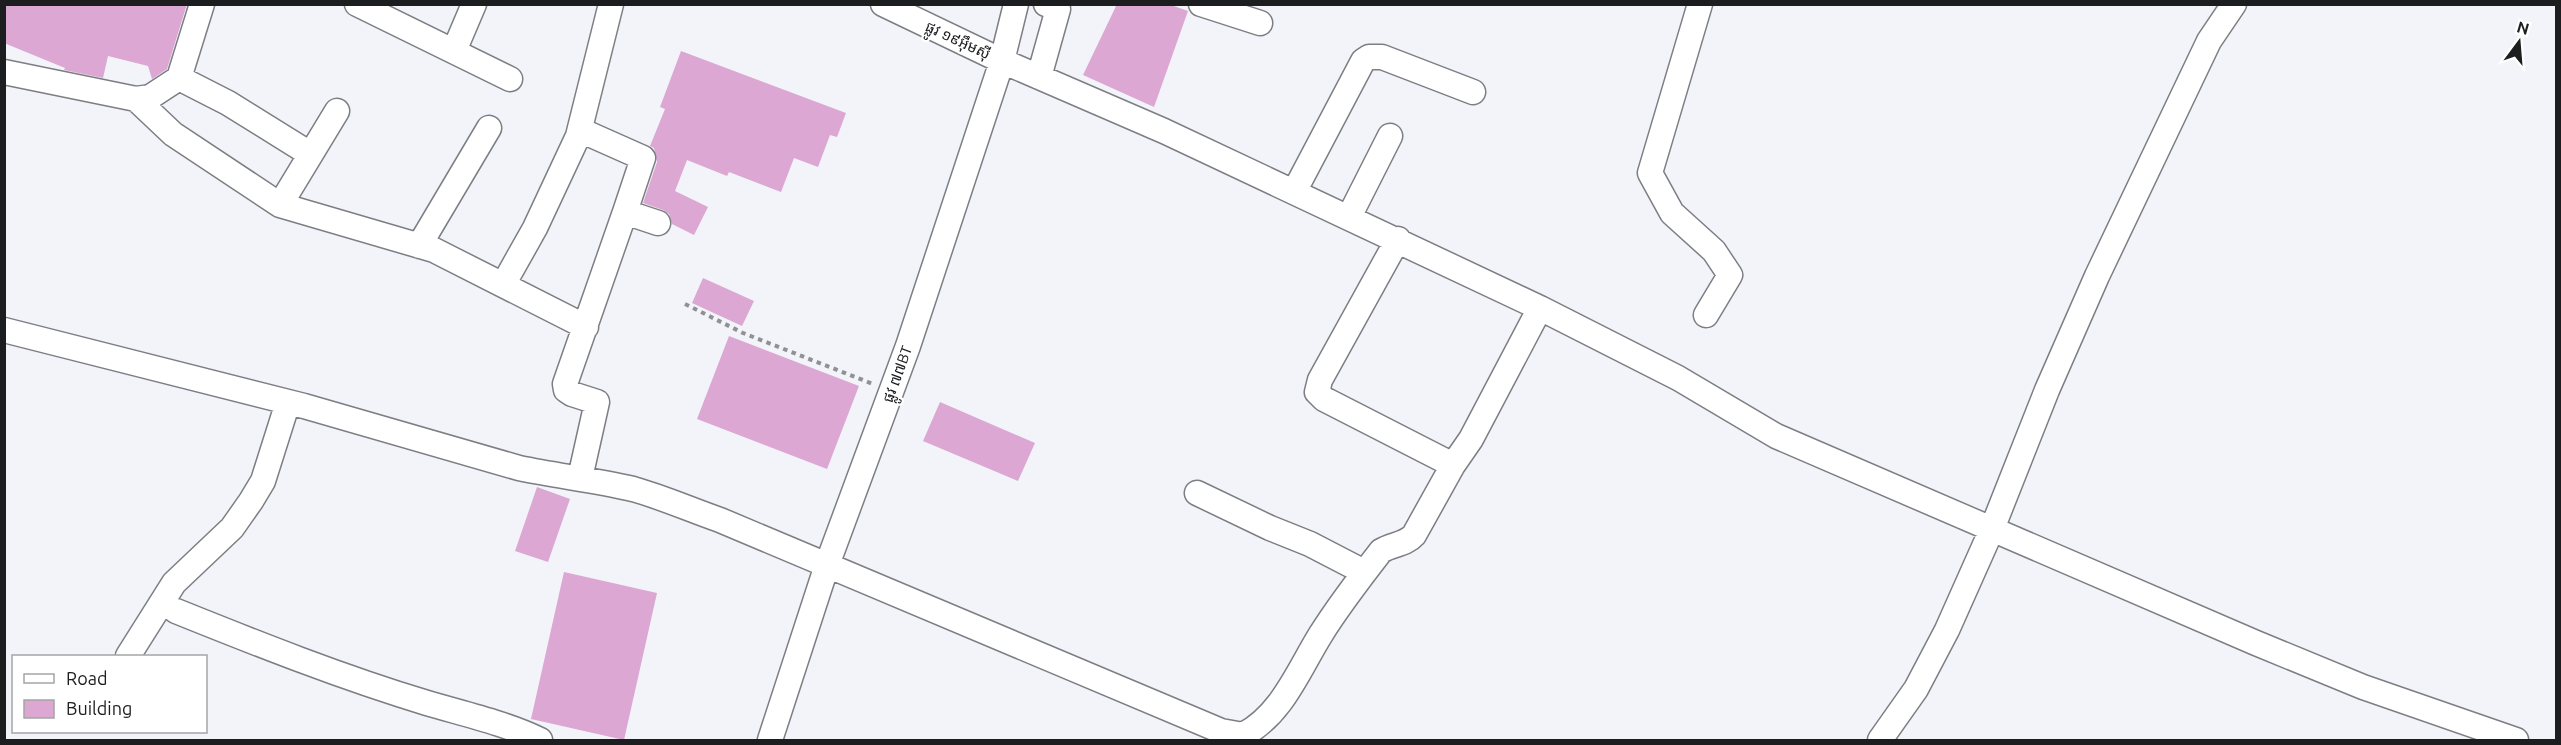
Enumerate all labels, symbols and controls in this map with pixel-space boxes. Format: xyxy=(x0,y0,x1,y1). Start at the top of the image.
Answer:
north arrow xyxy=(2489,12,2549,72)
text: N xyxy=(2515,17,2531,38)
street label: ផ្លូវ ១៩អ៊ឹមស៊ី xyxy=(920,18,993,67)
street label: ផ្លូវ ៧៧BT xyxy=(879,343,920,407)
legend xyxy=(12,655,207,733)
text: Road xyxy=(66,668,108,688)
text: Building xyxy=(66,698,132,718)

